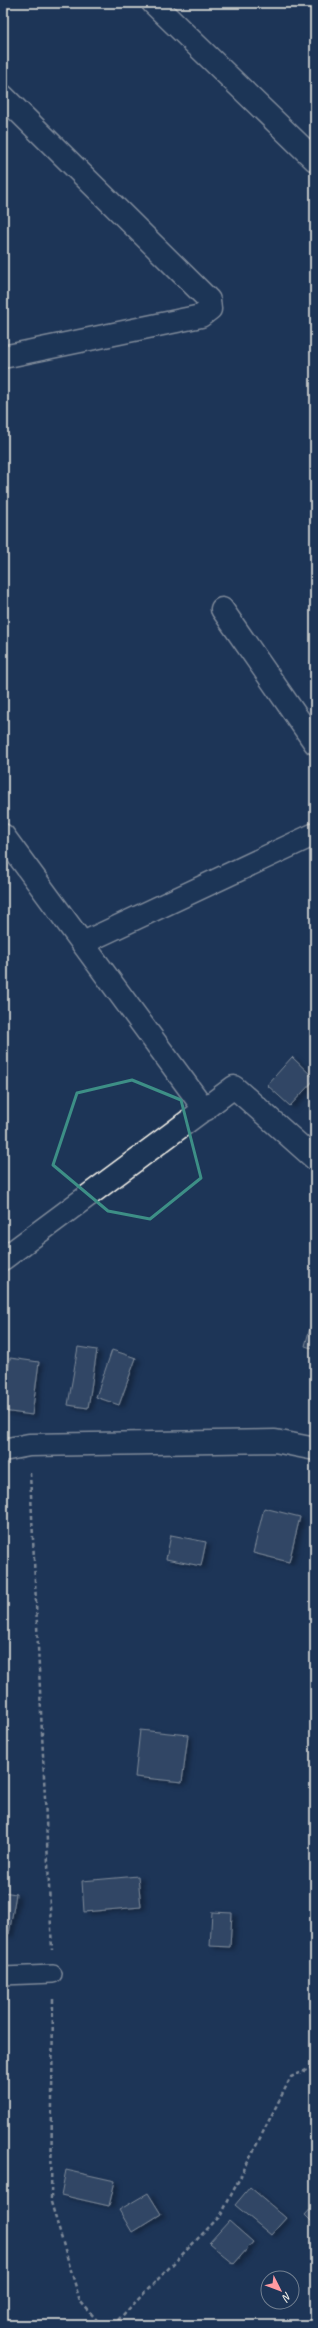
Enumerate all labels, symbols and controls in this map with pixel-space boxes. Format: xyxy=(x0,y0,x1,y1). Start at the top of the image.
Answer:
north arrow xyxy=(260,2270,300,2310)
text: N xyxy=(278,2289,295,2306)

